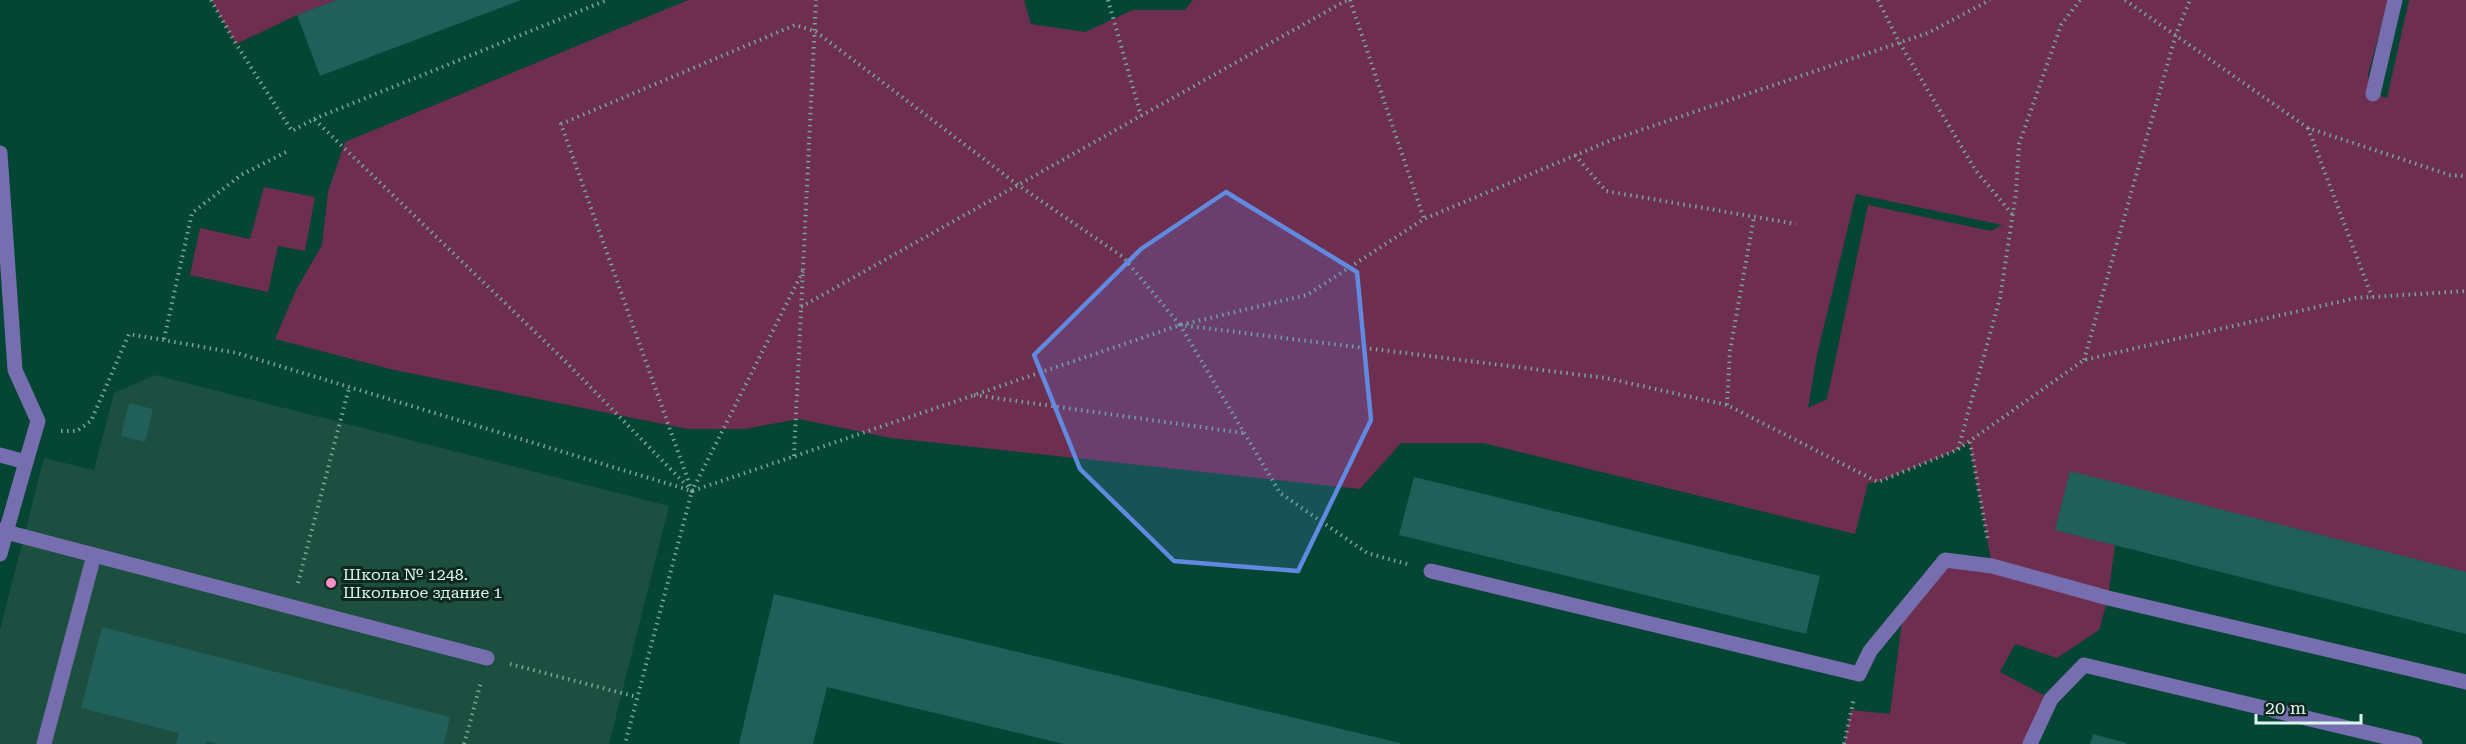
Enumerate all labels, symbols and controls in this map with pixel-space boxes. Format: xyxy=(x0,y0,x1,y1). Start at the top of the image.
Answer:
place label: Школа № 1248. Школьное здание 1 xyxy=(343,565,502,602)
marker: Школа № 1248. Школьное здание 1 xyxy=(324,576,338,590)
scale bar xyxy=(2256,687,2361,725)
text: 20 m xyxy=(2265,697,2306,718)

